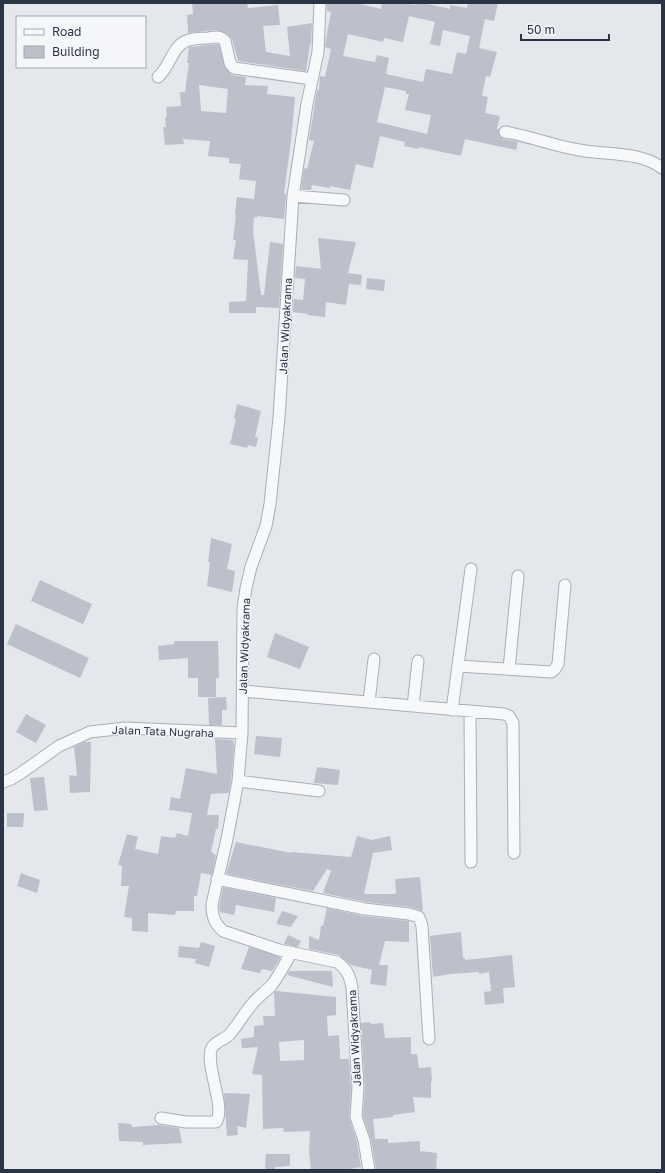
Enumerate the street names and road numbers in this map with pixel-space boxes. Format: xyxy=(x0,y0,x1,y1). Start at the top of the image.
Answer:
street label: Jalan Widyakrama xyxy=(276,277,294,375)
street label: Jalan Widyakrama xyxy=(236,598,252,694)
street label: Jalan Tata Nugraha xyxy=(112,723,214,739)
street label: Jalan Widyakrama xyxy=(345,989,363,1087)

